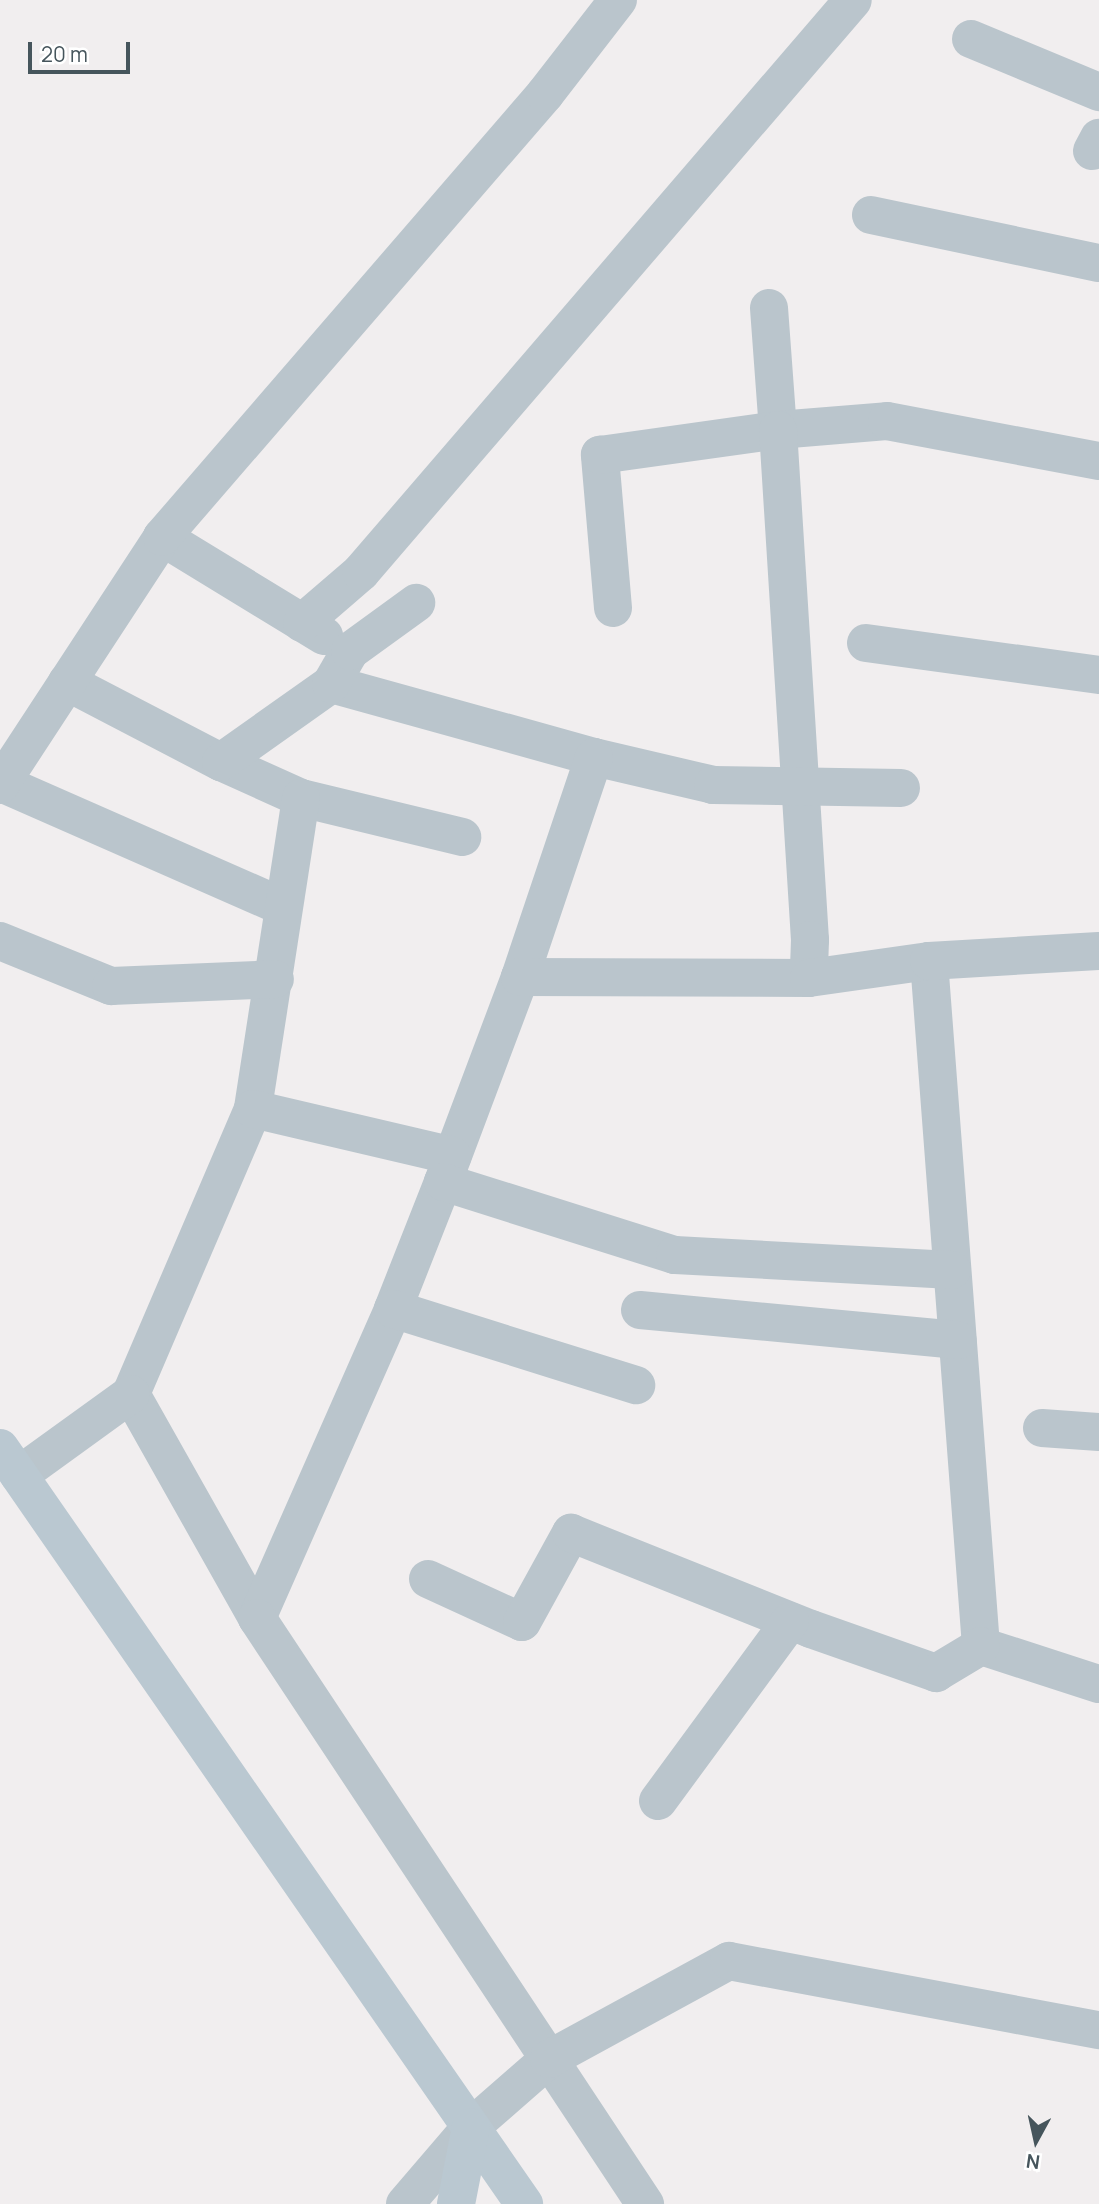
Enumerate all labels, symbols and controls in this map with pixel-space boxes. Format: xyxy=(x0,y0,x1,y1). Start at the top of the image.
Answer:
scale bar xyxy=(32,28,133,72)
text: 20 m xyxy=(41,40,88,68)
north arrow xyxy=(1001,2106,1071,2176)
text: N xyxy=(1025,2148,1042,2176)

